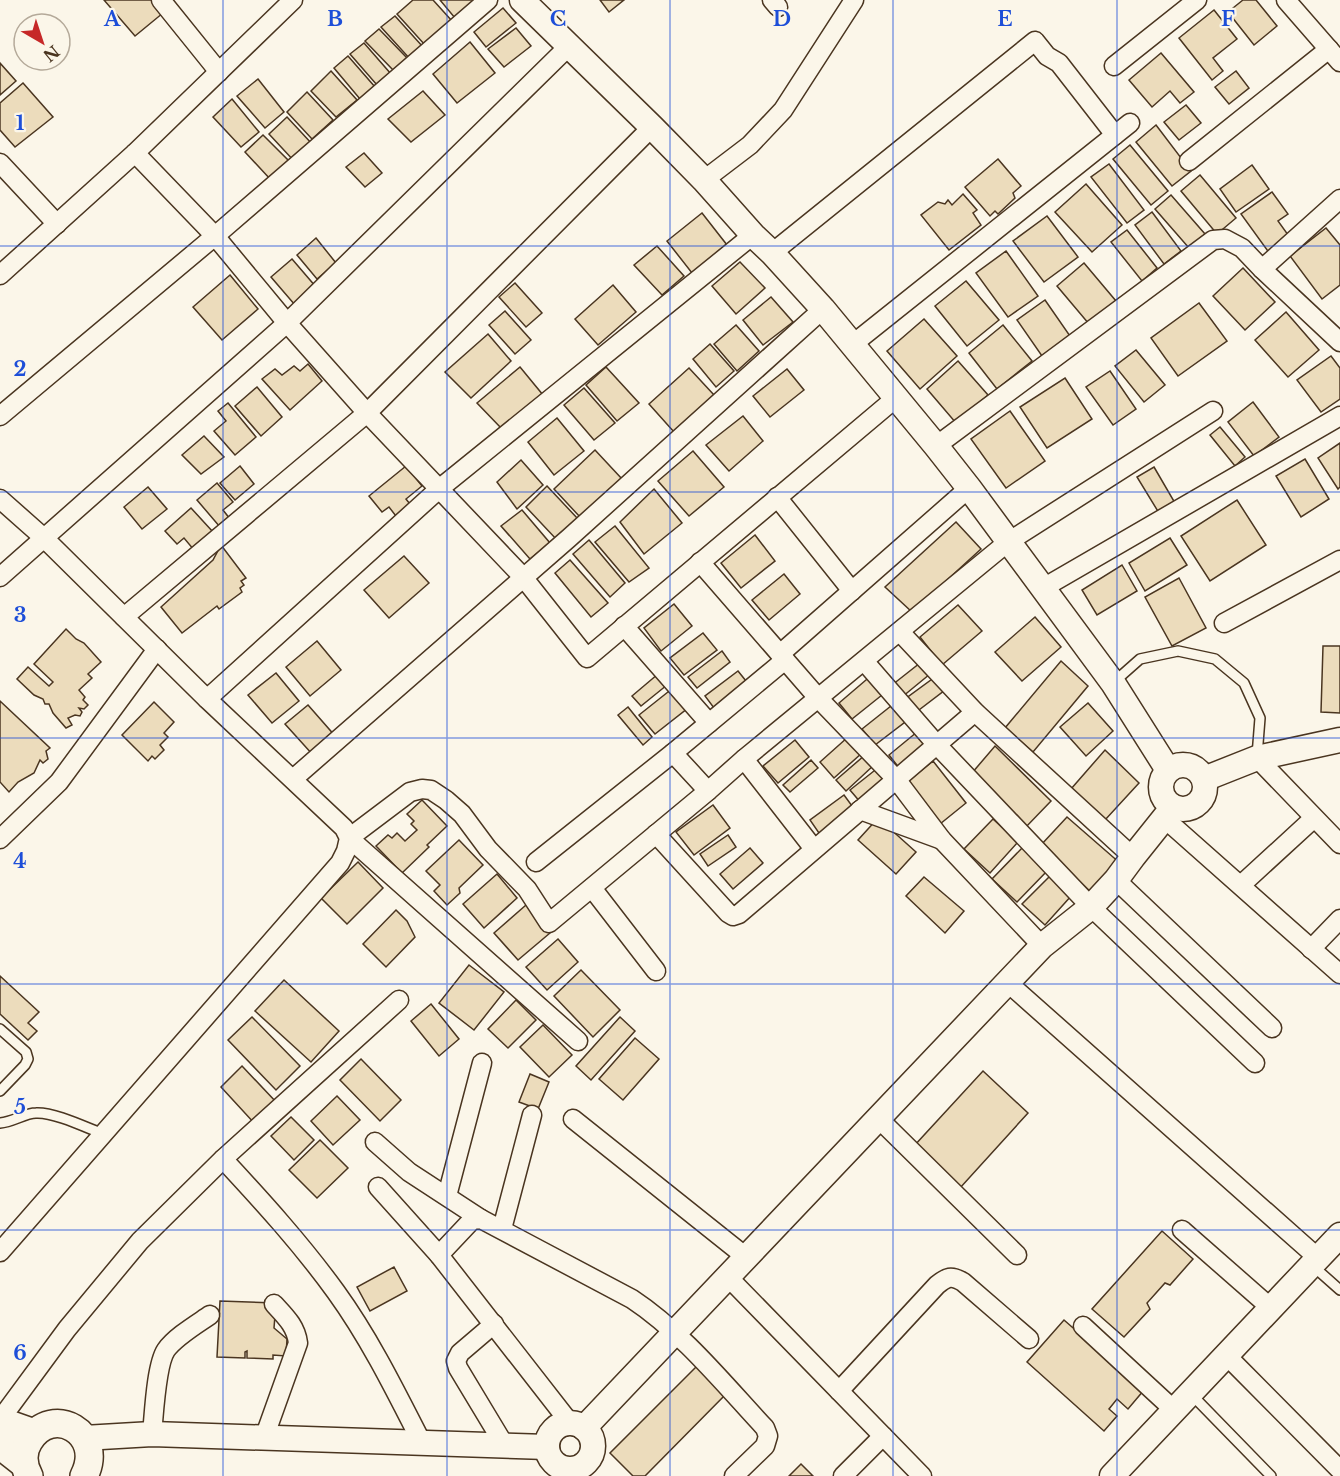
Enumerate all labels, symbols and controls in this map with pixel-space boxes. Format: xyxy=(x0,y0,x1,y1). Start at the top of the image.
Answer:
text: A xyxy=(103,7,121,31)
text: B xyxy=(327,7,343,31)
text: C xyxy=(550,7,566,31)
text: D xyxy=(773,7,791,31)
text: E xyxy=(997,7,1013,31)
text: F xyxy=(1221,7,1235,31)
north arrow xyxy=(12,12,72,72)
text: N xyxy=(39,41,64,66)
text: 1 xyxy=(16,111,25,135)
text: 2 xyxy=(13,357,27,381)
text: 3 xyxy=(14,603,26,627)
text: 4 xyxy=(13,849,27,873)
text: 5 xyxy=(14,1095,26,1119)
text: 6 xyxy=(13,1341,27,1365)

